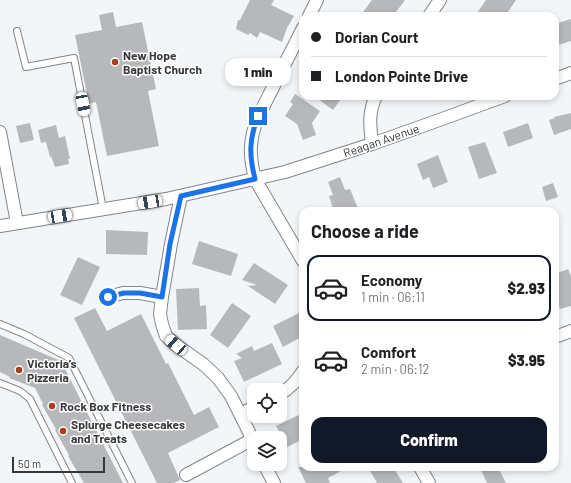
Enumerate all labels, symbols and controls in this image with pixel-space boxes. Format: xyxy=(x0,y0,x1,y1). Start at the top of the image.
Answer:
text: Dorian Court xyxy=(335,28,419,46)
place label: New Hope Baptist Church xyxy=(123,48,202,76)
marker: New Hope Baptist Church xyxy=(110,57,120,67)
callout: 1 min xyxy=(225,58,291,86)
text: 1 min xyxy=(244,64,272,80)
text: London Pointe Drive xyxy=(335,67,468,85)
car xyxy=(75,91,91,117)
route end xyxy=(249,107,267,125)
street label: Reagan Avenue xyxy=(341,120,421,160)
car xyxy=(137,194,163,210)
car xyxy=(47,208,73,224)
text: Choose a ride xyxy=(311,220,419,242)
icon: car xyxy=(313,270,349,306)
text: Economy xyxy=(361,271,422,289)
text: $2.93 xyxy=(508,279,545,297)
route start xyxy=(99,288,117,306)
text: 1 min · 06:11 xyxy=(361,289,425,305)
car xyxy=(163,333,189,357)
icon: car xyxy=(313,342,349,378)
text: Comfort xyxy=(361,343,416,361)
text: $3.95 xyxy=(508,351,545,369)
place label: Victoria’s Pizzeria xyxy=(27,356,76,384)
text: 2 min · 06:12 xyxy=(361,361,430,377)
marker: Victoria’s Pizzeria xyxy=(14,365,24,375)
map controls xyxy=(247,383,287,471)
button: locate xyxy=(247,383,287,423)
place label: Rock Box Fitness xyxy=(60,399,151,413)
marker: Rock Box Fitness xyxy=(47,401,57,411)
place label: Splurge Cheesecakes and Treats xyxy=(71,417,185,445)
button: Confirm xyxy=(311,417,547,463)
marker: Splurge Cheesecakes and Treats xyxy=(58,426,68,436)
button: layers xyxy=(247,431,287,471)
scale bar xyxy=(12,455,105,474)
text: 50 m xyxy=(18,457,41,470)

